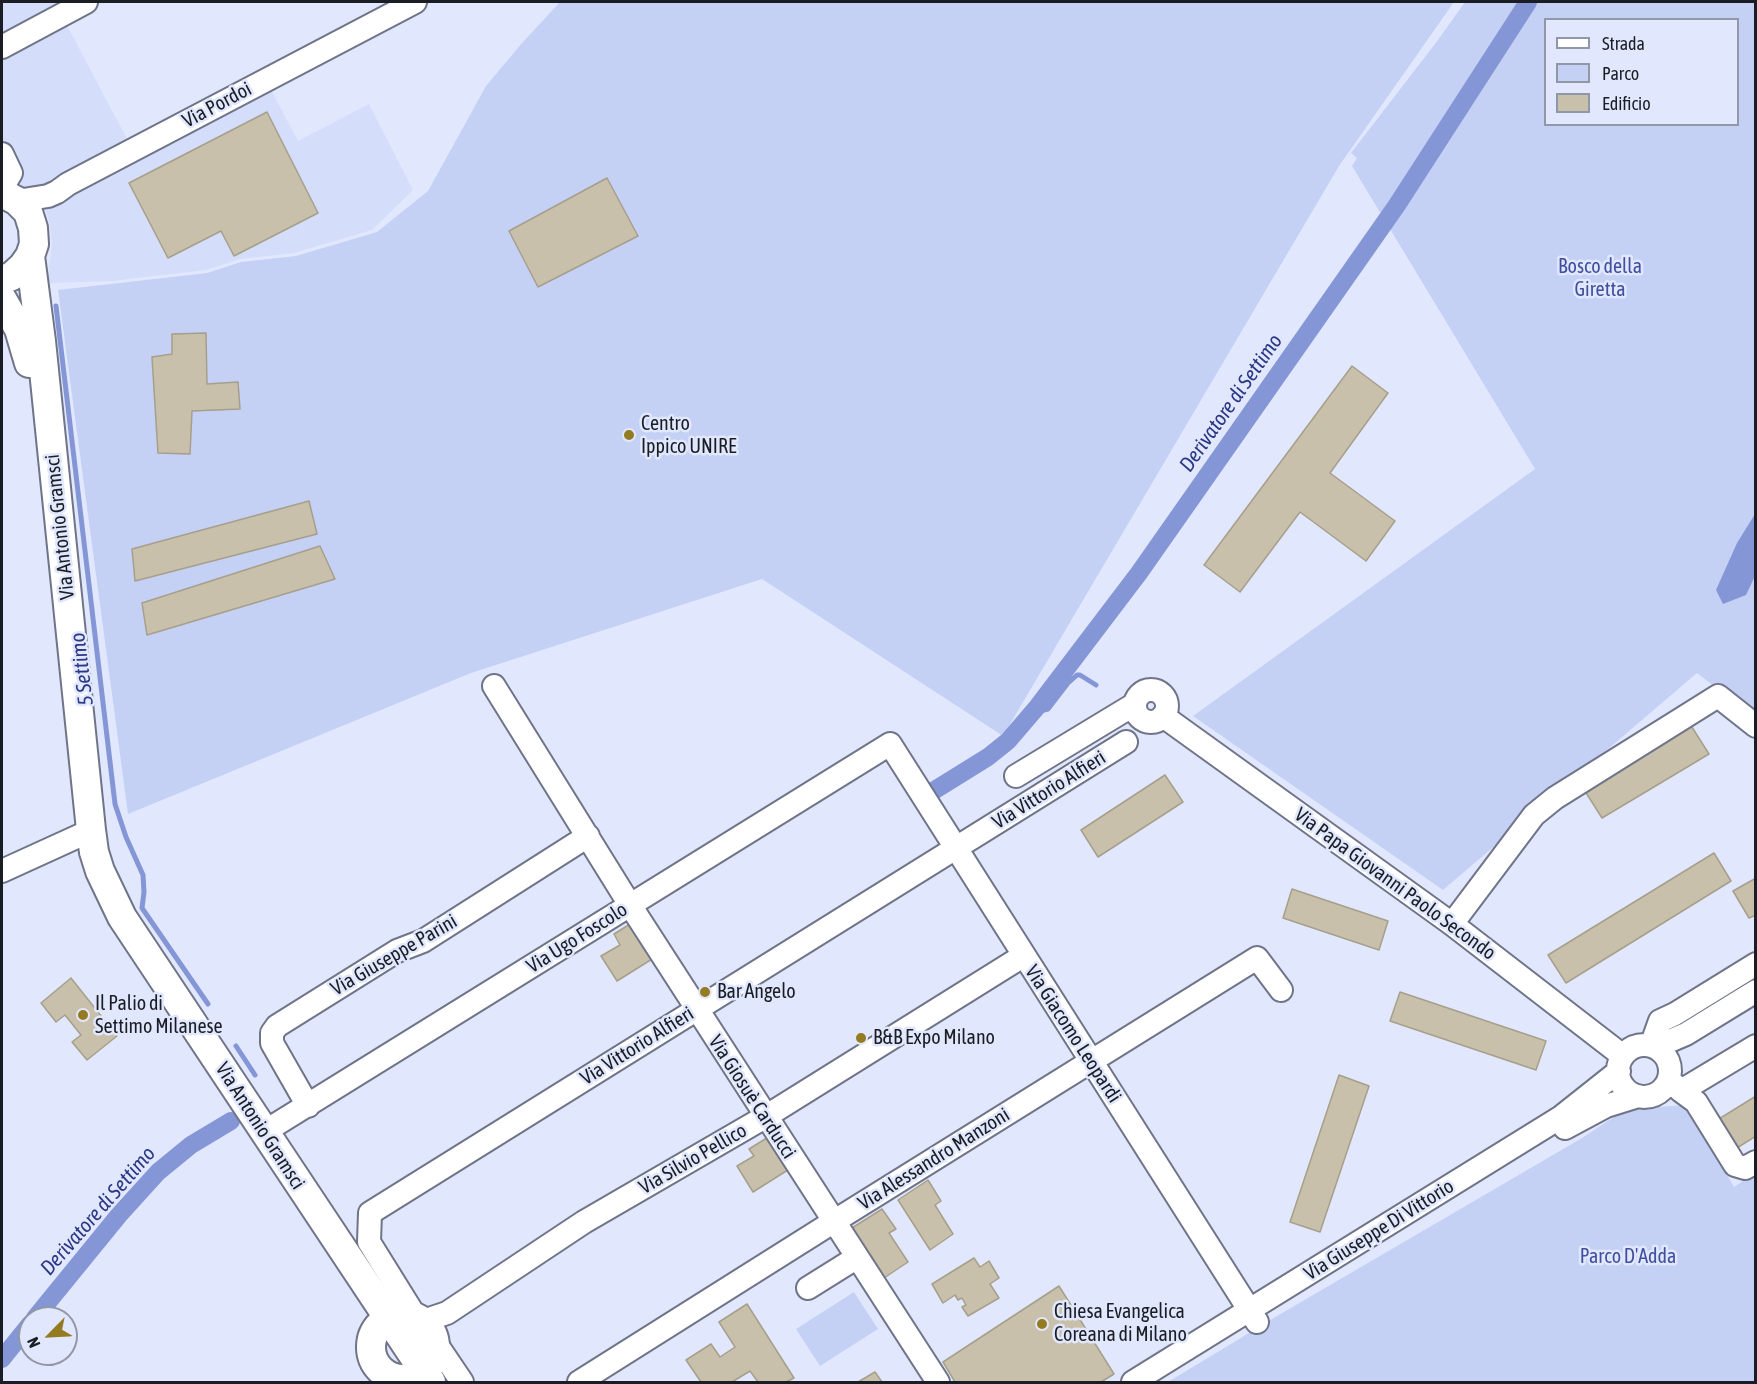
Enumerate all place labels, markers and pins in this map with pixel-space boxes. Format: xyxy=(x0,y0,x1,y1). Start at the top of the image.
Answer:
place label: Centro Ippico UNIRE xyxy=(641,412,736,459)
marker: Centro Ippico UNIRE xyxy=(622,428,636,442)
place label: Bar Angelo xyxy=(717,980,796,1004)
marker: Bar Angelo xyxy=(698,985,712,999)
place label: Il Palio di Settimo Milanese xyxy=(95,992,223,1039)
marker: Il Palio di Settimo Milanese xyxy=(76,1008,90,1022)
place label: B&B Expo Milano xyxy=(873,1026,995,1050)
marker: B&B Expo Milano xyxy=(854,1031,868,1045)
place label: Chiesa Evangelica Coreana di Milano xyxy=(1054,1300,1187,1347)
marker: Chiesa Evangelica Coreana di Milano xyxy=(1035,1317,1049,1331)

